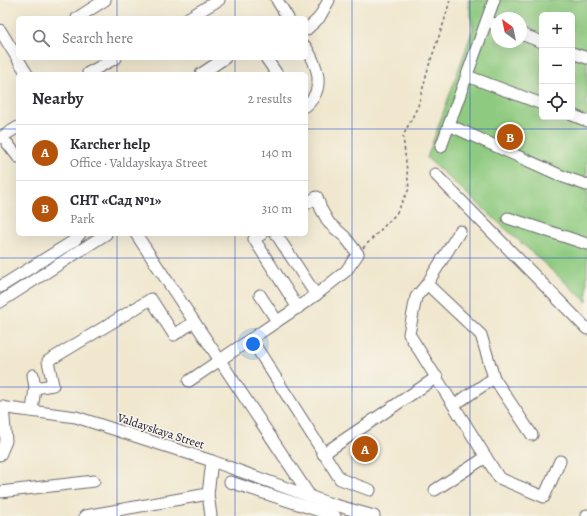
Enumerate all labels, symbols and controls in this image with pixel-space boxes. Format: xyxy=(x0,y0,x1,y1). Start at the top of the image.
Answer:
north arrow xyxy=(491,12,527,48)
map controls xyxy=(539,12,575,120)
button: + xyxy=(539,12,575,48)
search box xyxy=(16,16,308,60)
icon: search xyxy=(30,27,52,49)
text: Search here xyxy=(62,28,133,48)
button: − xyxy=(539,48,575,84)
button: locate xyxy=(539,84,575,120)
text: Nearby xyxy=(32,87,83,110)
text: 2 results xyxy=(248,90,292,107)
pin: B xyxy=(497,122,523,152)
text: Karcher help xyxy=(70,134,150,154)
text: A xyxy=(41,144,49,161)
text: 140 m xyxy=(261,144,292,161)
text: Office · Valdayskaya Street xyxy=(70,154,208,171)
text: СНТ «Сад №1» xyxy=(70,190,162,210)
text: B xyxy=(41,200,49,217)
text: 310 m xyxy=(262,200,292,217)
text: Park xyxy=(70,210,94,227)
your location xyxy=(243,334,263,354)
street label: Valdayskaya Street xyxy=(114,409,207,453)
pin: A xyxy=(352,434,378,464)

